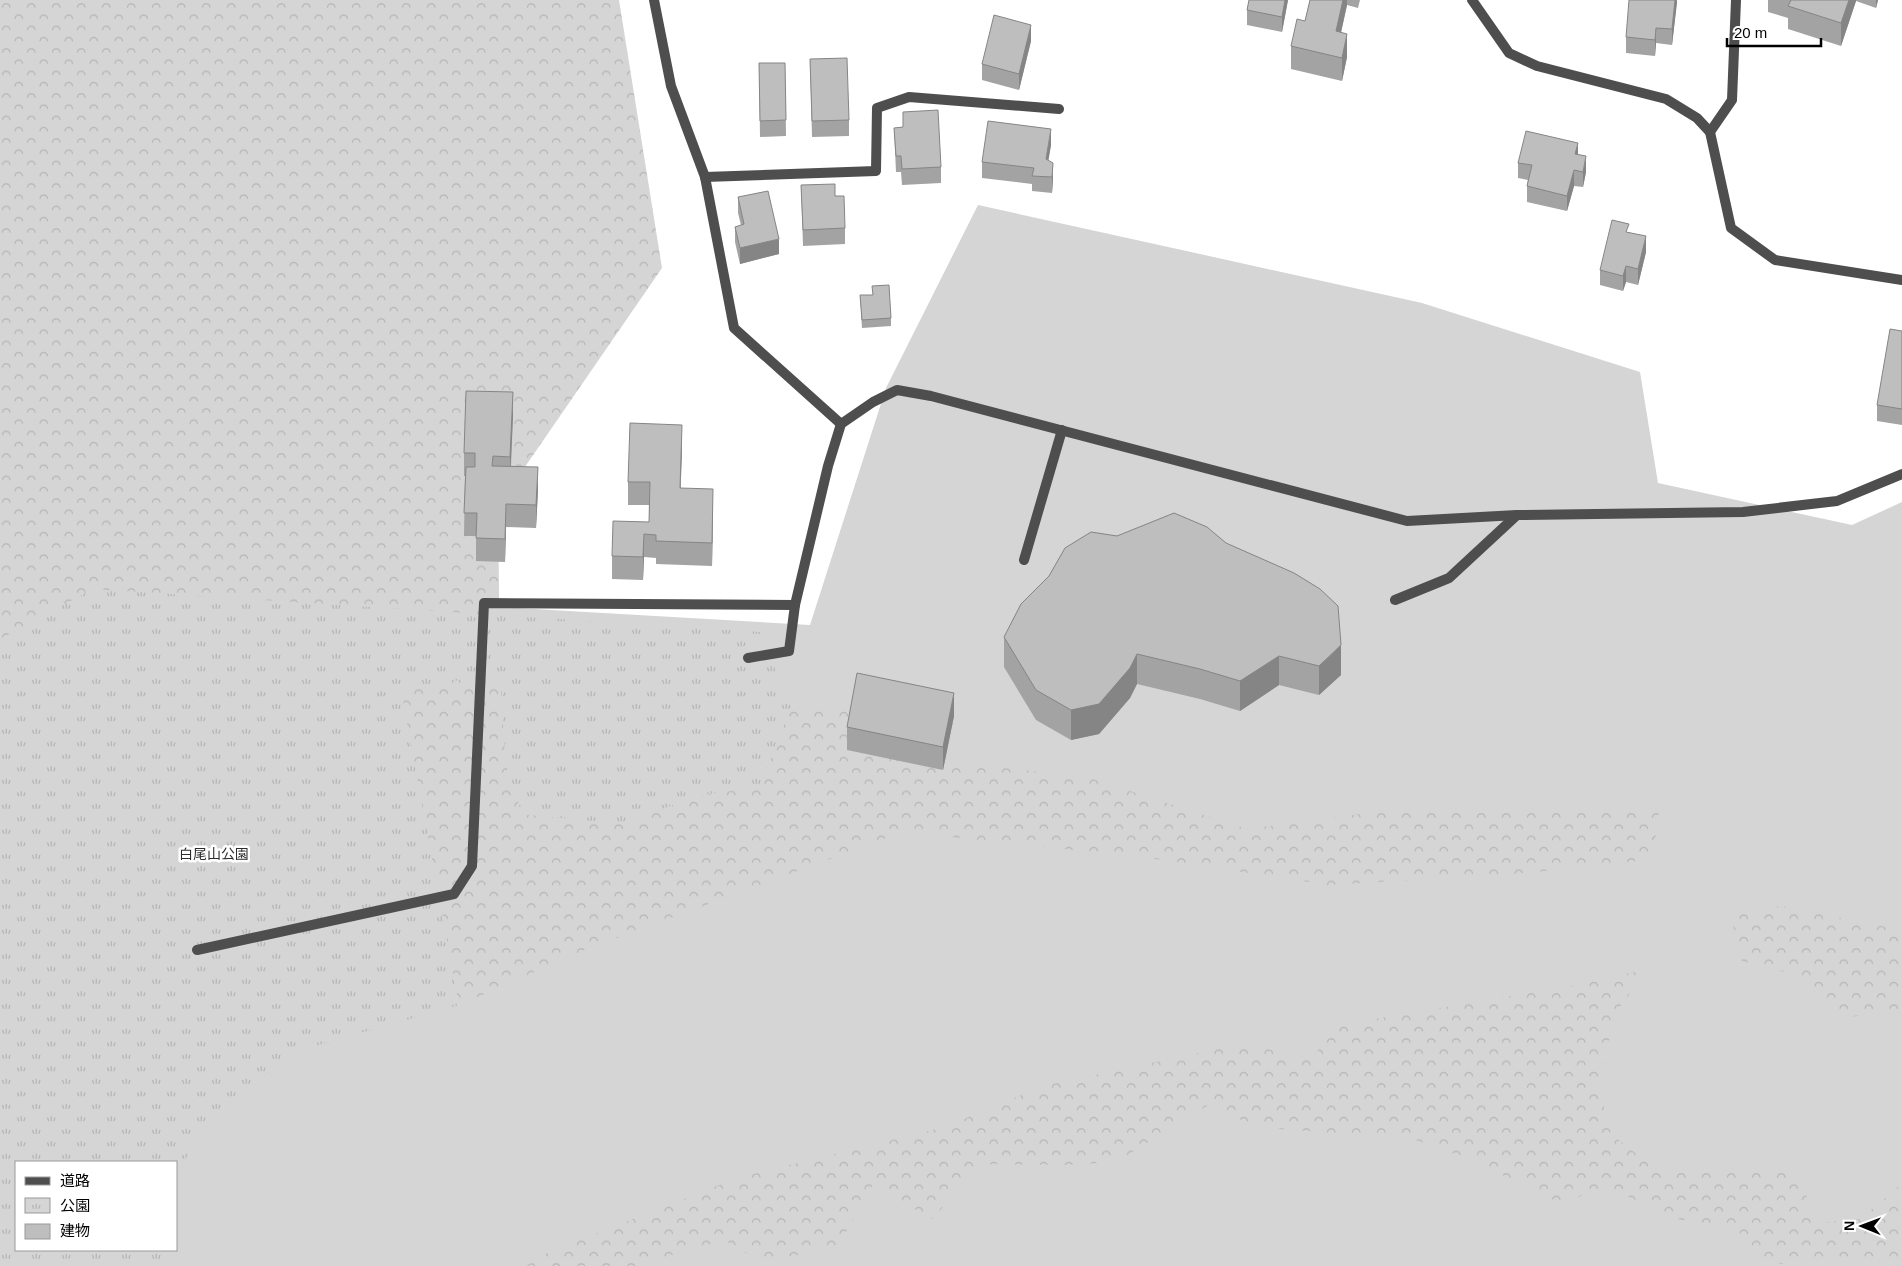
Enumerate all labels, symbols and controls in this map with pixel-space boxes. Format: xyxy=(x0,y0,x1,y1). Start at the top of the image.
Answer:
scale bar xyxy=(1727,15,1821,47)
text: 20 m xyxy=(1734,24,1767,41)
park label: 白尾山公園 xyxy=(179,846,249,862)
legend xyxy=(15,1161,178,1251)
text: 道路 xyxy=(60,1172,90,1189)
text: 公園 xyxy=(60,1197,90,1214)
north arrow xyxy=(1837,1201,1887,1251)
text: N xyxy=(1841,1221,1857,1231)
text: 建物 xyxy=(60,1222,90,1239)

